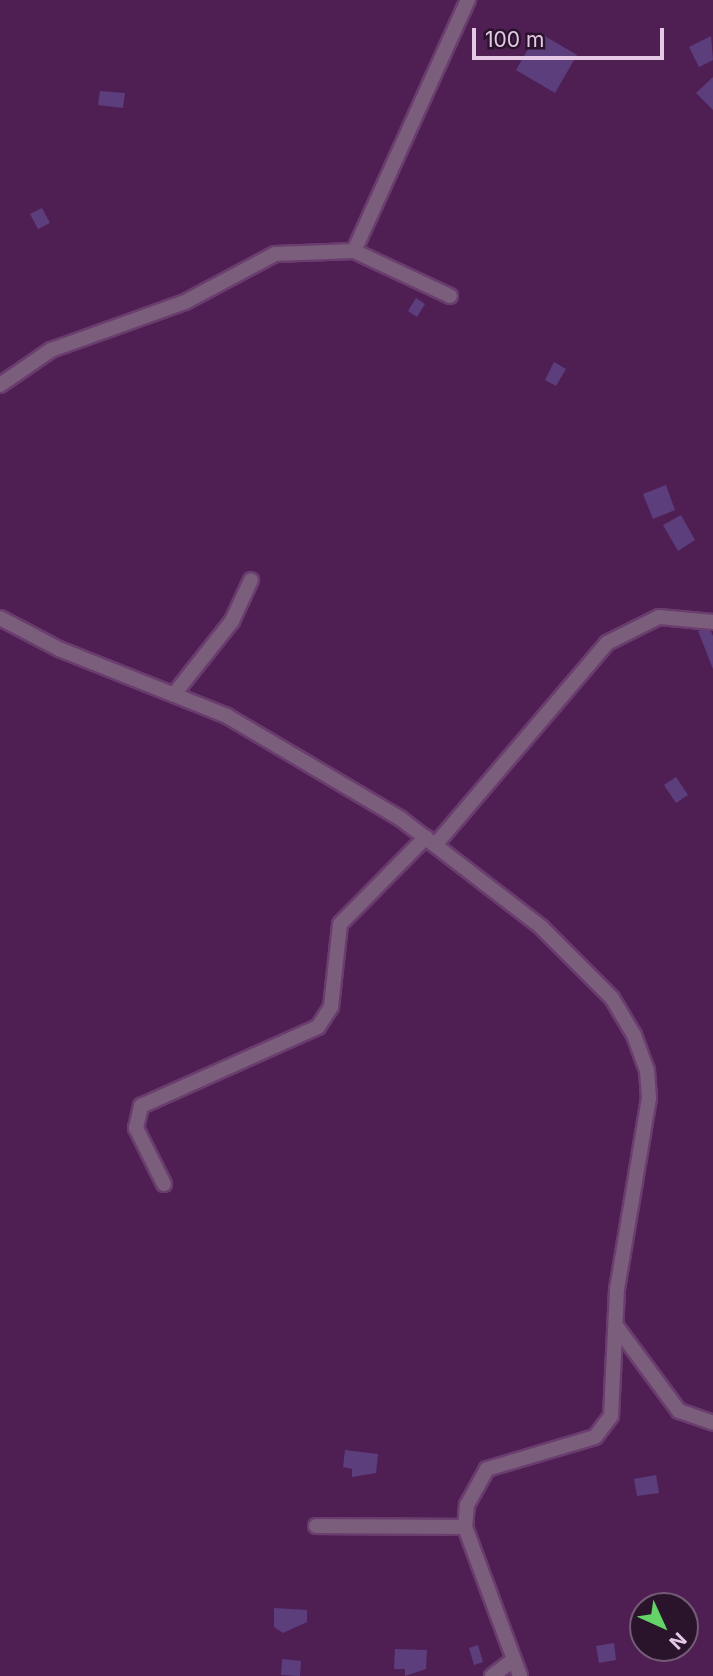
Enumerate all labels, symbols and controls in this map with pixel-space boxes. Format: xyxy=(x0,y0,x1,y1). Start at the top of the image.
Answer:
scale bar xyxy=(475,14,668,58)
text: 100 m xyxy=(485,27,544,52)
north arrow xyxy=(629,1592,699,1662)
text: N xyxy=(665,1628,691,1654)

